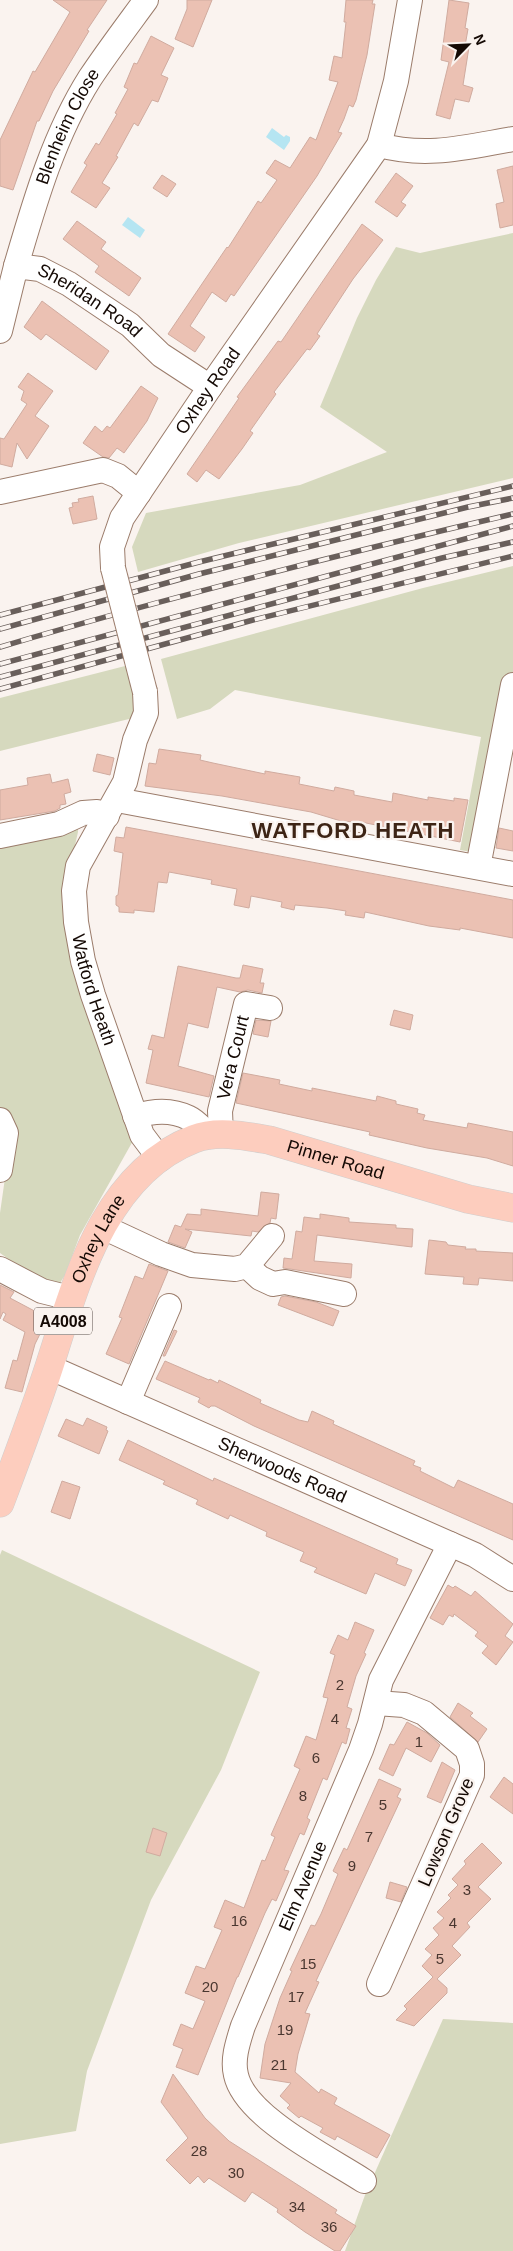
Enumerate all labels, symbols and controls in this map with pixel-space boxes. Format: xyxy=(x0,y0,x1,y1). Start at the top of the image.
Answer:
north arrow xyxy=(443,20,493,70)
text: N xyxy=(471,32,489,48)
street label: Blenheim Close xyxy=(32,65,104,187)
street label: Sheridan Road xyxy=(34,260,146,341)
street label: Oxhey Road xyxy=(171,344,244,438)
district label: WATFORD HEATH xyxy=(252,818,454,843)
street label: Watford Heath xyxy=(68,932,120,1048)
street label: Vera Court xyxy=(213,1013,253,1102)
street label: Pinner Road xyxy=(285,1136,386,1184)
street label: Oxhey Lane xyxy=(68,1191,129,1286)
road number: A4008 xyxy=(34,1308,92,1334)
street label: Sherwoods Road xyxy=(215,1433,350,1507)
house number: 2 xyxy=(336,1676,344,1693)
house number: 4 xyxy=(331,1710,339,1727)
house number: 1 xyxy=(415,1733,423,1750)
house number: 6 xyxy=(312,1749,320,1766)
street label: Lowson Grove xyxy=(414,1775,478,1889)
house number: 8 xyxy=(299,1787,307,1804)
house number: 5 xyxy=(379,1796,387,1813)
house number: 7 xyxy=(365,1828,373,1845)
street label: Elm Avenue xyxy=(275,1838,331,1934)
house number: 9 xyxy=(348,1857,356,1874)
house number: 3 xyxy=(463,1881,471,1898)
house number: 16 xyxy=(231,1912,247,1929)
house number: 4 xyxy=(449,1914,457,1931)
house number: 5 xyxy=(436,1950,444,1967)
house number: 15 xyxy=(300,1955,316,1972)
house number: 20 xyxy=(202,1978,218,1995)
house number: 17 xyxy=(288,1988,304,2005)
house number: 19 xyxy=(277,2021,293,2038)
house number: 21 xyxy=(271,2056,287,2073)
house number: 28 xyxy=(191,2142,207,2159)
house number: 30 xyxy=(228,2164,244,2181)
house number: 34 xyxy=(289,2198,305,2215)
house number: 36 xyxy=(321,2218,337,2235)

